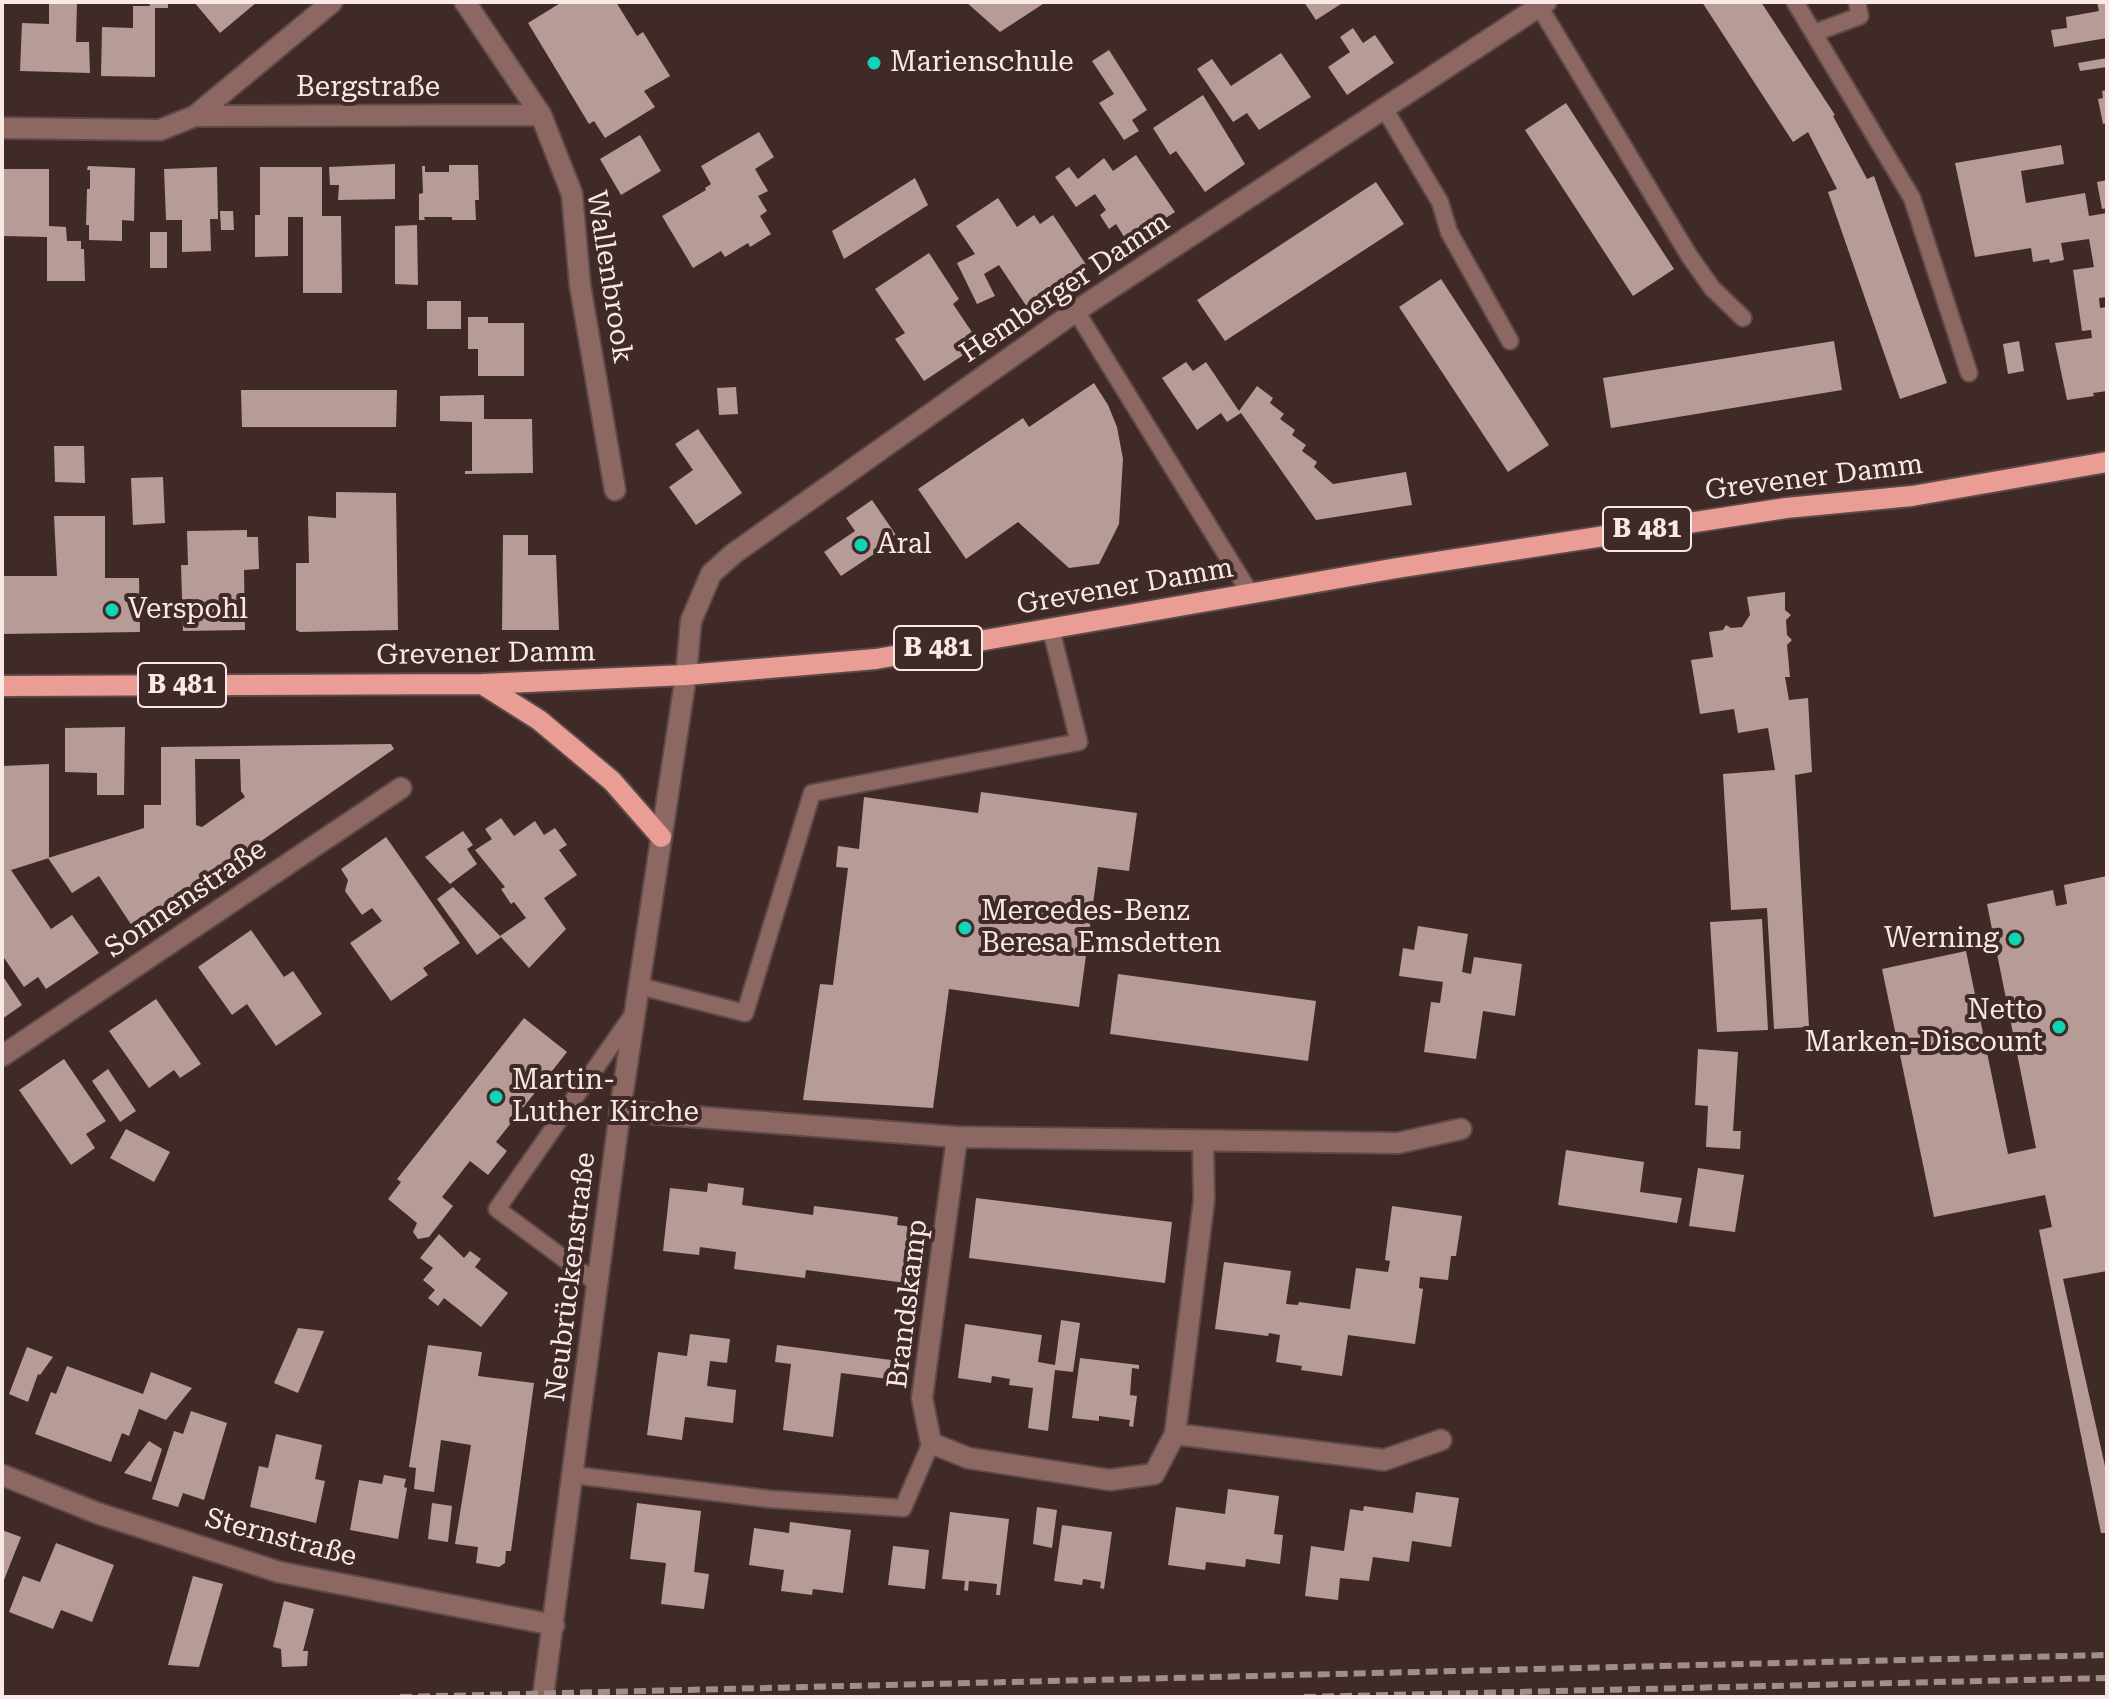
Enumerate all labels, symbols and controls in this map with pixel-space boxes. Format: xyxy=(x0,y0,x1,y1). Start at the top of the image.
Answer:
place label: Marienschule xyxy=(890,46,1074,80)
marker: Marienschule xyxy=(865,54,883,72)
street label: Bergstraße xyxy=(296,71,440,105)
street label: Wallenbrook xyxy=(579,188,639,366)
street label: Hemberger Damm xyxy=(954,206,1176,370)
street label: Grevener Damm xyxy=(1703,448,1925,508)
road number: B 481 xyxy=(1603,507,1691,551)
place label: Aral xyxy=(877,528,932,562)
marker: Aral xyxy=(852,536,870,554)
street label: Grevener Damm xyxy=(1014,551,1236,623)
place label: Verspohl xyxy=(128,593,248,627)
marker: Verspohl xyxy=(103,601,121,619)
road number: B 481 xyxy=(894,626,982,670)
street label: Grevener Damm xyxy=(376,635,596,673)
road number: B 481 xyxy=(138,663,226,707)
street label: Sonnenstraße xyxy=(99,833,273,965)
place label: Mercedes-Benz Beresa Emsdetten xyxy=(981,895,1222,961)
marker: Mercedes-Benz Beresa Emsdetten xyxy=(956,919,974,937)
place label: Werning xyxy=(1884,922,1999,956)
marker: Werning xyxy=(2006,930,2024,948)
place label: Netto Marken-Discount xyxy=(1805,994,2043,1060)
marker: Netto Marken-Discount xyxy=(2050,1018,2068,1036)
place label: Martin- Luther Kirche xyxy=(512,1064,699,1130)
marker: Martin- Luther Kirche xyxy=(487,1088,505,1106)
street label: Neubrückenstraße xyxy=(539,1150,603,1404)
street label: Brandskamp xyxy=(881,1217,935,1391)
street label: Sternstraße xyxy=(202,1502,360,1574)

